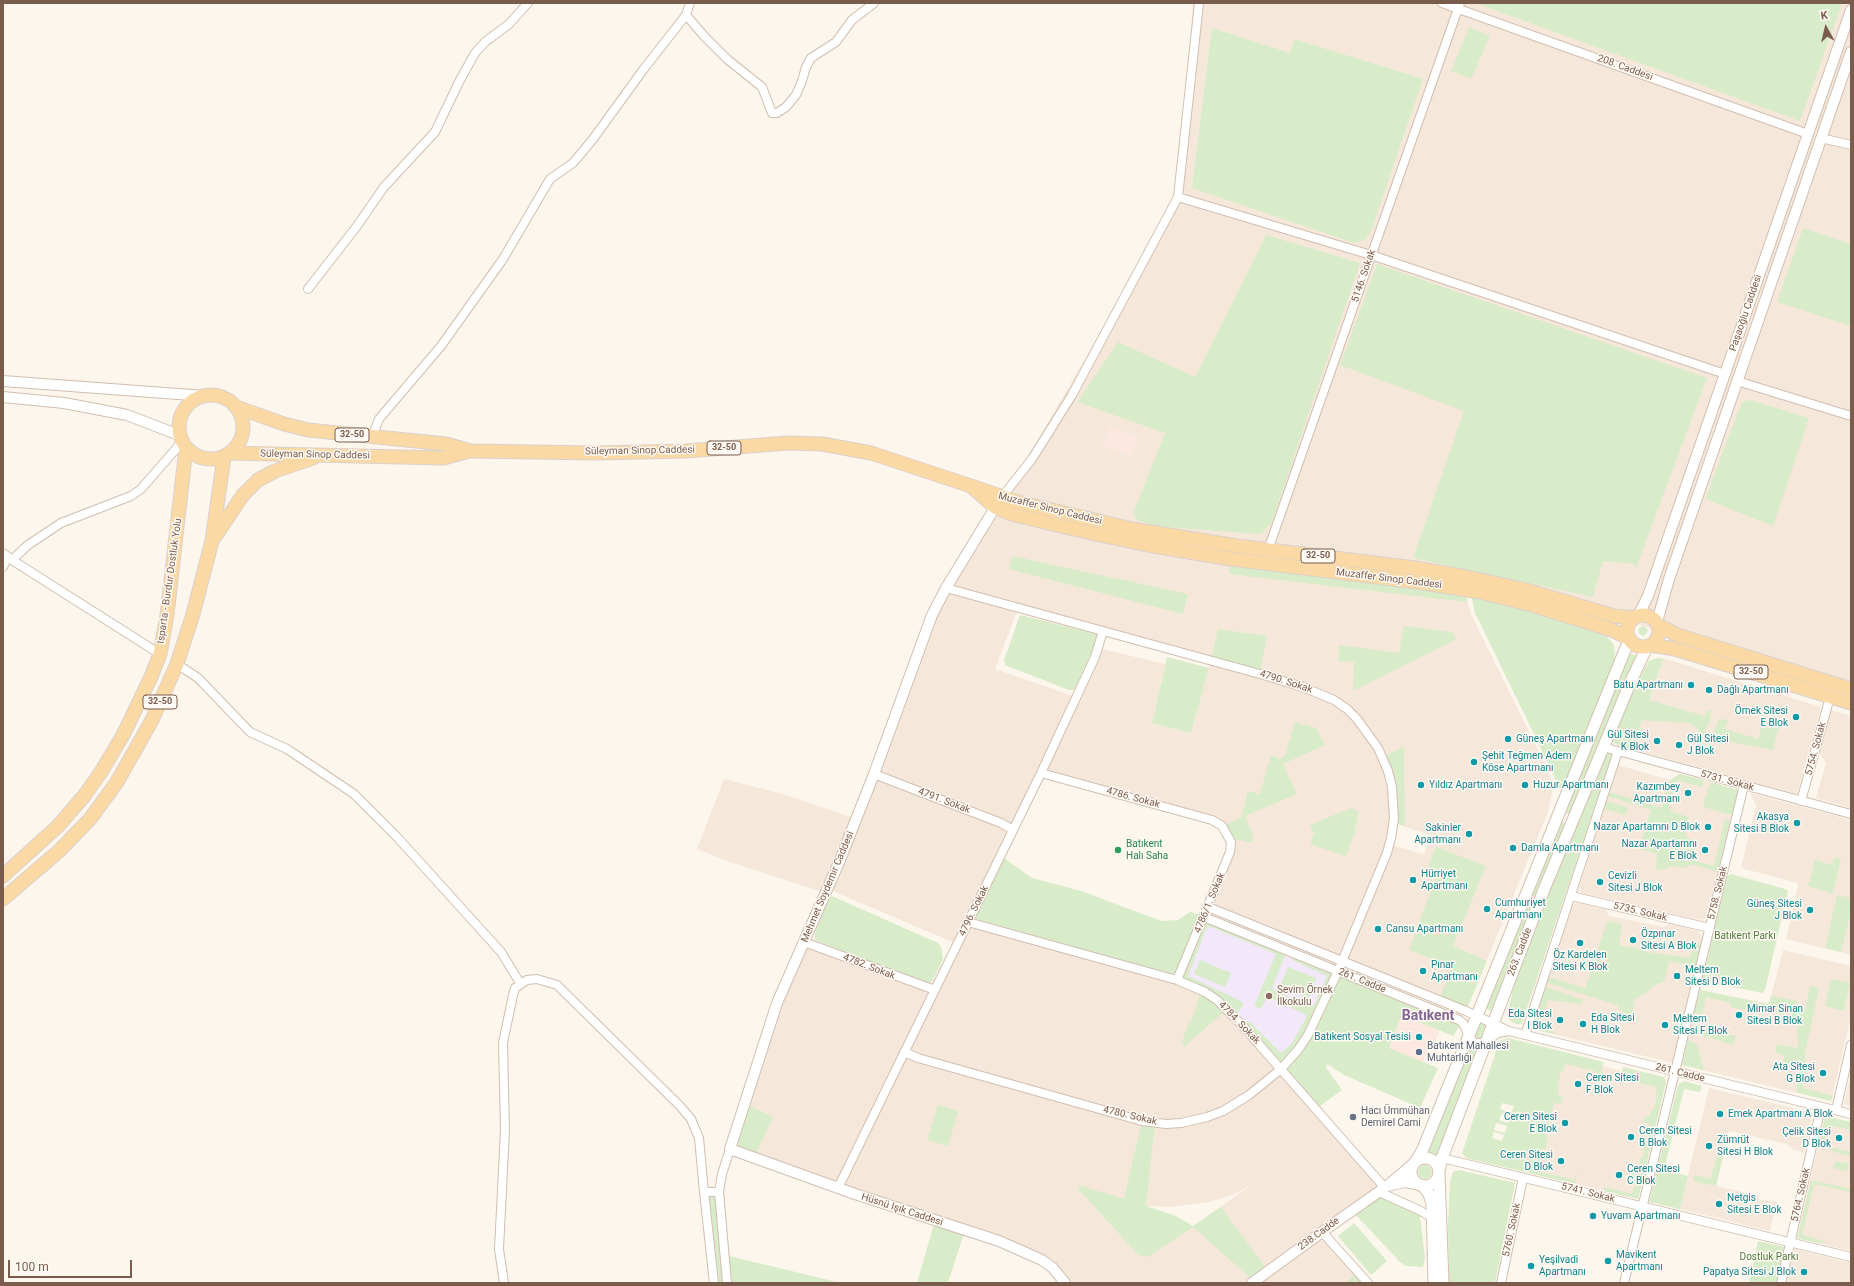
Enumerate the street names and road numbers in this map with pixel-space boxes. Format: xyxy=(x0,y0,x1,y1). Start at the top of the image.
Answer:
street label: 208. Caddesi xyxy=(1596,52,1654,84)
street label: 5146. Sokak xyxy=(1349,248,1379,304)
street label: Paşaoğlu Caddesi xyxy=(1727,273,1765,353)
road number: 32-50 xyxy=(335,428,369,442)
road number: 32-50 xyxy=(707,441,741,455)
street label: Süleyman Sinop Caddesi xyxy=(585,444,695,458)
street label: Süleyman Sinop Caddesi xyxy=(260,448,370,462)
street label: Muzaffer Sinop Caddesi xyxy=(997,490,1103,528)
street label: Isparta - Burdur Dostluk Yolu xyxy=(155,517,185,645)
road number: 32-50 xyxy=(1301,549,1335,563)
street label: Muzaffer Sinop Caddesi xyxy=(1335,567,1443,591)
road number: 32-50 xyxy=(1734,665,1768,679)
street label: 4790. Sokak xyxy=(1258,668,1314,696)
road number: 32-50 xyxy=(143,695,177,709)
street label: 5754. Sokak xyxy=(1803,721,1829,777)
street label: 5731. Sokak xyxy=(1699,768,1755,794)
street label: 4786. Sokak xyxy=(1105,785,1161,811)
street label: 4791. Sokak xyxy=(916,786,972,816)
street label: Mehmet Soydemir Caddesi xyxy=(799,830,857,944)
street label: 5758. Sokak xyxy=(1706,865,1730,921)
street label: 4786/1. Sokak xyxy=(1192,871,1228,935)
street label: 4796. Sokak xyxy=(957,884,991,938)
street label: 5735. Sokak xyxy=(1612,900,1668,924)
street label: 263. Cadde xyxy=(1505,926,1535,978)
street label: 4782. Sokak xyxy=(841,952,897,982)
street label: 261. Cadde xyxy=(1336,966,1388,996)
street label: 4784. Sokak xyxy=(1216,999,1262,1047)
street label: 261. Cadde xyxy=(1654,1061,1706,1085)
street label: 4780. Sokak xyxy=(1102,1104,1158,1128)
street label: 5764. Sokak xyxy=(1789,1167,1813,1223)
street label: 5741. Sokak xyxy=(1560,1181,1616,1205)
street label: Hüsnü Işık Caddesi xyxy=(860,1191,944,1229)
street label: 5760. Sokak xyxy=(1500,1202,1524,1258)
street label: 238.Cadde xyxy=(1296,1215,1342,1253)

